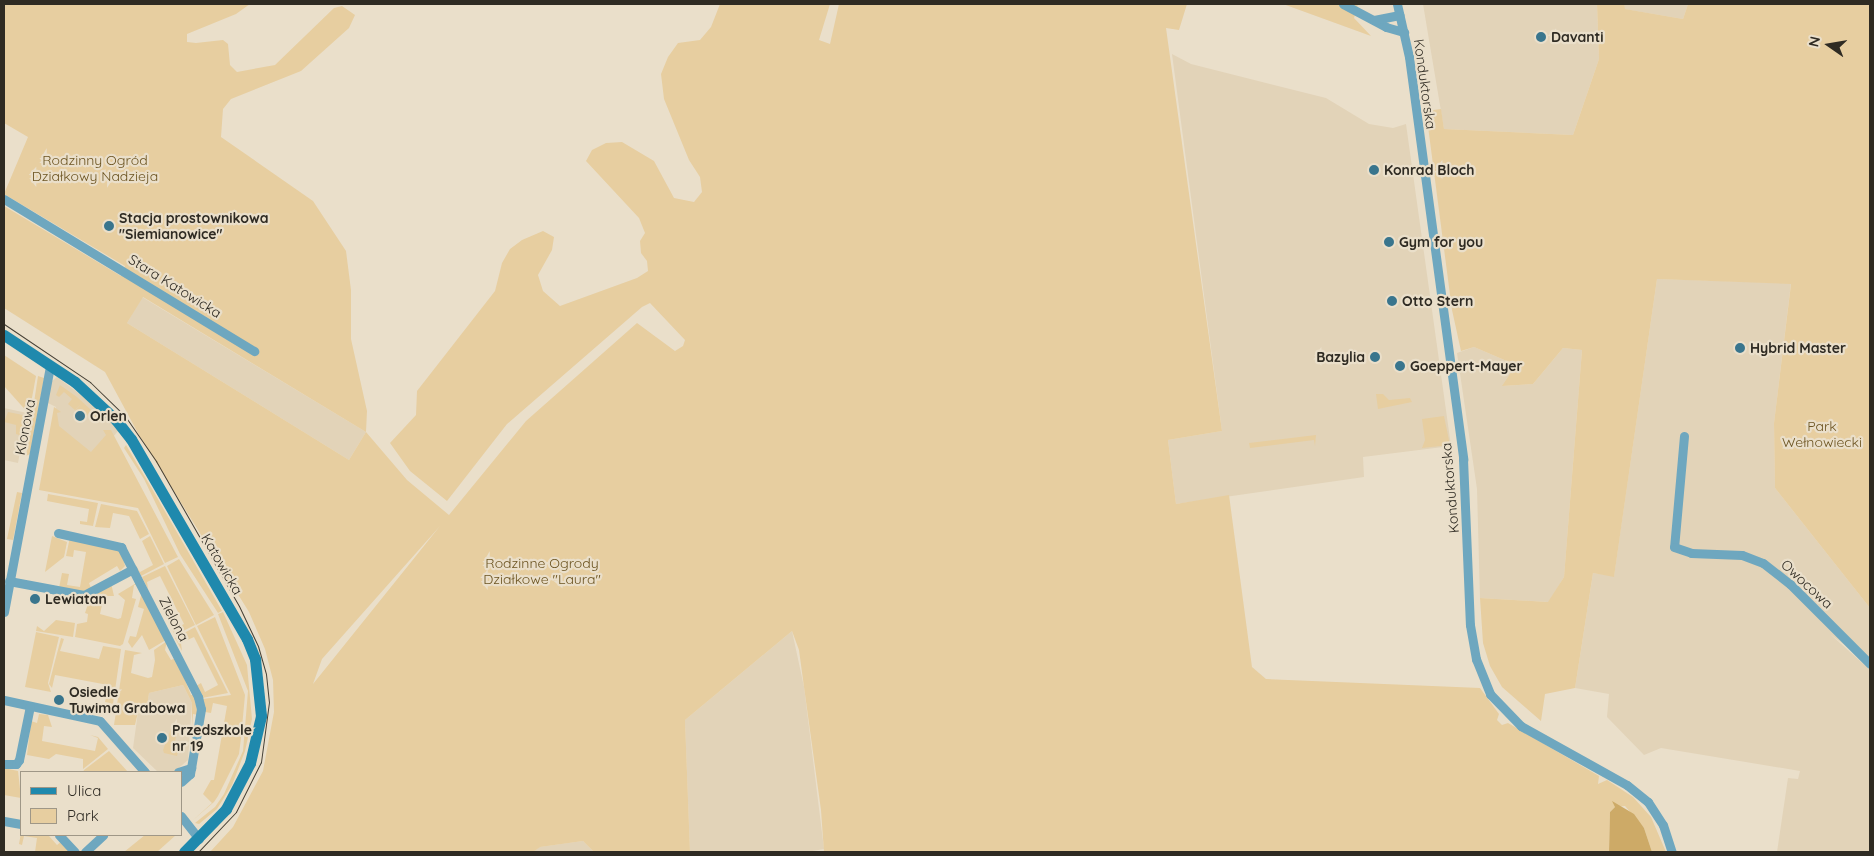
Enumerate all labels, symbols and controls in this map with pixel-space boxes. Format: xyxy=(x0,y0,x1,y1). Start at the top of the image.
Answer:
north arrow xyxy=(1804,20,1854,70)
place label: Davanti xyxy=(1551,29,1604,45)
marker: Davanti xyxy=(1535,31,1547,43)
text: N xyxy=(1804,35,1824,49)
street label: Konduktorska xyxy=(1410,38,1440,130)
park label: Rodzinny Ogród Działkowy Nadzieja xyxy=(32,152,158,184)
place label: Konrad Bloch xyxy=(1384,162,1474,178)
marker: Konrad Bloch xyxy=(1368,164,1380,176)
place label: Stacja prostownikowa "Siemianowice" xyxy=(119,210,269,242)
marker: Stacja prostownikowa "Siemianowice" xyxy=(103,220,115,232)
place label: Gym for you xyxy=(1399,234,1483,250)
marker: Gym for you xyxy=(1383,236,1395,248)
street label: Stara Katowicka xyxy=(125,251,225,321)
place label: Otto Stern xyxy=(1402,293,1473,309)
marker: Otto Stern xyxy=(1386,295,1398,307)
place label: Hybrid Master xyxy=(1750,340,1846,356)
marker: Hybrid Master xyxy=(1734,342,1746,354)
place label: Bazylia xyxy=(1316,349,1365,365)
marker: Bazylia xyxy=(1369,351,1381,363)
place label: Goeppert-Mayer xyxy=(1410,358,1523,374)
marker: Goeppert-Mayer xyxy=(1394,360,1406,372)
street label: Klonowa xyxy=(11,398,39,456)
place label: Orlen xyxy=(90,408,127,424)
marker: Orlen xyxy=(74,410,86,422)
park label: Park Wełnowiecki xyxy=(1782,418,1862,451)
street label: Konduktorska xyxy=(1438,442,1462,534)
street label: Katowicka xyxy=(198,530,246,598)
park label: Rodzinne Ogrody Działkowe "Laura" xyxy=(483,555,601,588)
street label: Owocowa xyxy=(1778,556,1836,612)
place label: Lewiatan xyxy=(45,591,107,607)
marker: Lewiatan xyxy=(29,593,41,605)
street label: Zielona xyxy=(156,594,192,644)
place label: Osiedle Tuwima Grabowa xyxy=(69,684,186,716)
marker: Osiedle Tuwima Grabowa xyxy=(53,694,65,706)
place label: Przedszkole nr 19 xyxy=(172,722,252,754)
marker: Przedszkole nr 19 xyxy=(156,732,168,744)
legend xyxy=(20,771,182,836)
text: Ulica xyxy=(67,781,101,800)
text: Park xyxy=(67,806,99,825)

